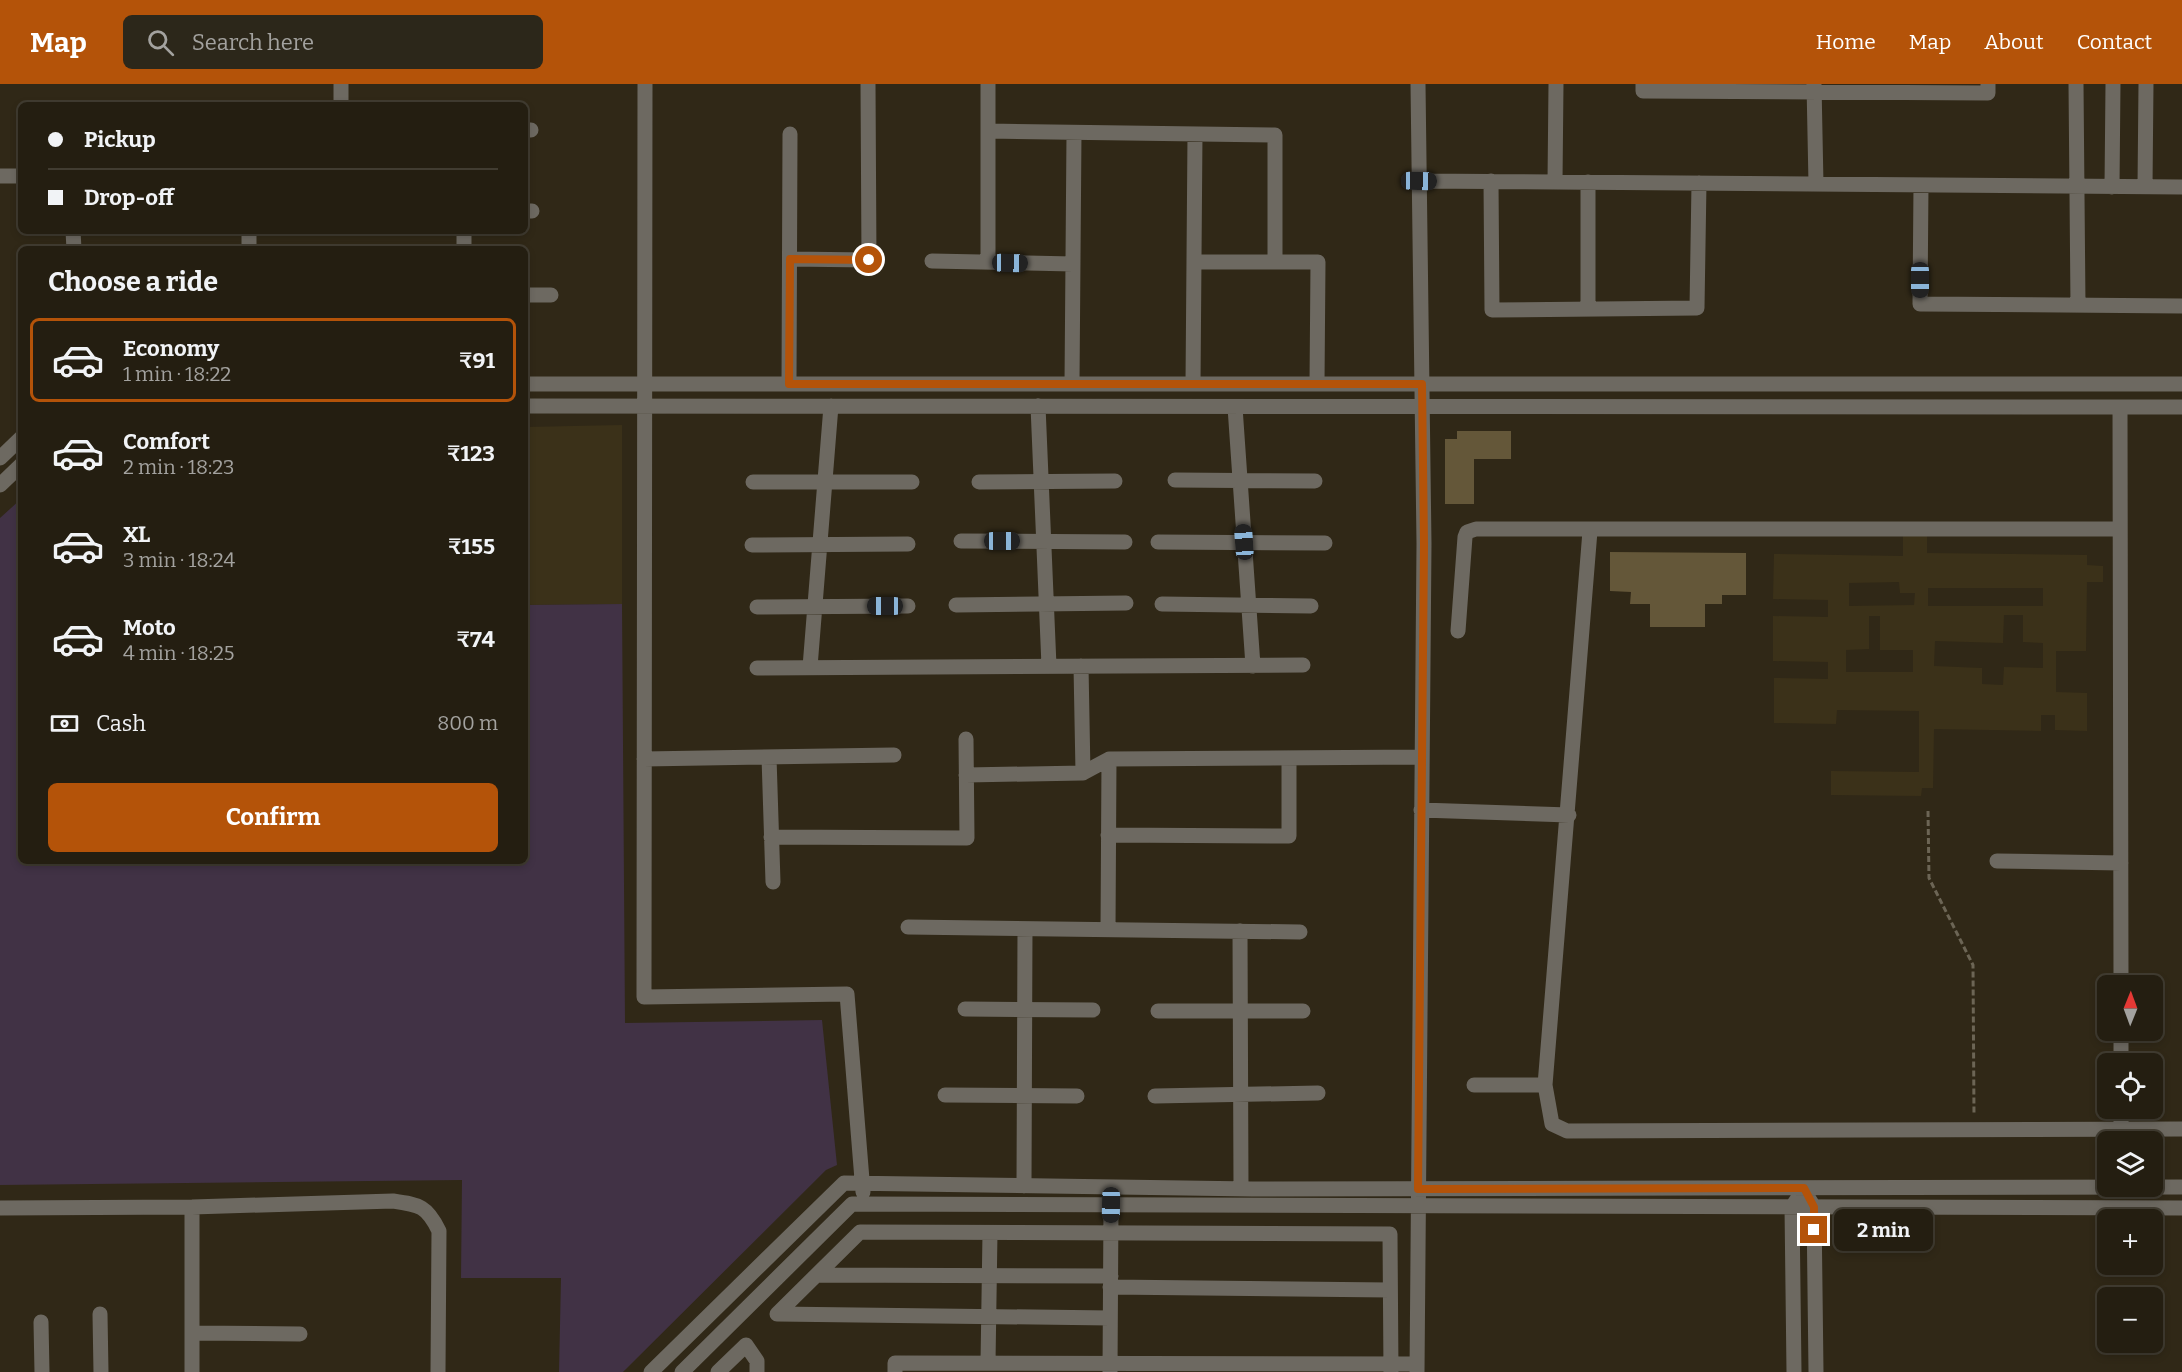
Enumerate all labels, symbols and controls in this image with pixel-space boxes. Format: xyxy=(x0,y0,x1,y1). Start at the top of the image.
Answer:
search box xyxy=(123,15,543,69)
text: Map xyxy=(30,26,87,59)
icon: search xyxy=(144,26,177,59)
text: Search here xyxy=(192,29,314,56)
text: Home xyxy=(1816,29,1876,55)
text: Map xyxy=(1909,29,1951,55)
text: About xyxy=(1984,29,2044,55)
text: Contact xyxy=(2077,29,2152,55)
text: Pickup xyxy=(84,126,156,153)
car xyxy=(1401,172,1437,190)
text: Drop-off xyxy=(84,184,174,211)
route start xyxy=(855,246,882,273)
car xyxy=(992,254,1028,272)
car xyxy=(1911,262,1929,298)
text: Choose a ride xyxy=(48,266,218,298)
icon: car xyxy=(51,333,105,387)
text: Economy xyxy=(123,335,219,362)
text: ₹91 xyxy=(459,347,495,374)
text: 1 min · 18:22 xyxy=(123,362,231,386)
icon: car xyxy=(51,426,105,480)
text: Comfort xyxy=(123,428,210,455)
text: ₹123 xyxy=(447,440,495,467)
text: 2 min · 18:23 xyxy=(123,455,234,479)
icon: car xyxy=(51,519,105,573)
text: XL xyxy=(123,521,150,548)
car xyxy=(1234,523,1254,561)
car xyxy=(984,532,1020,550)
text: ₹155 xyxy=(448,533,495,560)
text: 3 min · 18:24 xyxy=(123,548,235,572)
car xyxy=(867,597,903,615)
icon: car xyxy=(51,612,105,666)
text: Moto xyxy=(123,614,176,641)
text: ₹74 xyxy=(456,626,495,653)
text: 4 min · 18:25 xyxy=(123,641,235,665)
icon: cash xyxy=(48,707,81,740)
text: Cash xyxy=(96,710,146,737)
text: 800 m xyxy=(437,711,498,735)
button: Confirm xyxy=(48,783,498,852)
north arrow xyxy=(2097,975,2163,1041)
map controls xyxy=(2097,975,2163,1353)
button: locate xyxy=(2097,1053,2163,1119)
button: layers xyxy=(2097,1131,2163,1197)
car xyxy=(1102,1187,1120,1223)
callout: 2 min xyxy=(1835,1209,1934,1251)
button: + xyxy=(2097,1209,2163,1275)
route end xyxy=(1800,1216,1827,1243)
text: 2 min xyxy=(1857,1218,1910,1242)
button: − xyxy=(2097,1287,2163,1353)

